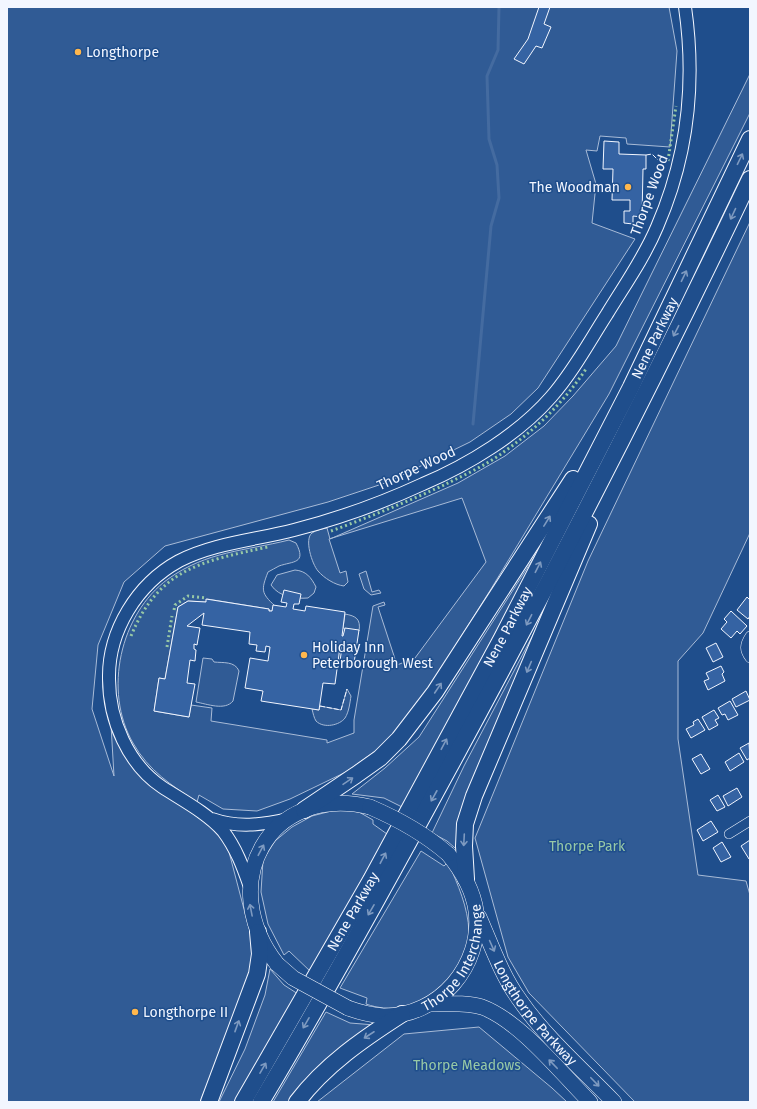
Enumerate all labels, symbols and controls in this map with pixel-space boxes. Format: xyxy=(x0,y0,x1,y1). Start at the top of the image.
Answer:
place label: Longthorpe xyxy=(86,44,159,61)
marker: Longthorpe xyxy=(73,47,83,57)
street label: Thorpe Wood xyxy=(627,152,672,238)
one-way arrow xyxy=(737,154,744,166)
place label: The Woodman xyxy=(529,179,620,196)
marker: The Woodman xyxy=(623,182,633,192)
one-way arrow xyxy=(729,208,736,220)
one-way arrow xyxy=(681,270,688,282)
street label: Nene Parkway xyxy=(628,295,682,382)
one-way arrow xyxy=(672,325,679,337)
street label: Thorpe Wood xyxy=(374,443,458,494)
one-way arrow xyxy=(543,515,551,526)
one-way arrow xyxy=(535,561,542,573)
street label: Nene Parkway xyxy=(480,584,536,670)
one-way arrow xyxy=(525,614,532,626)
place label: Holiday Inn Peterborough West xyxy=(312,639,434,672)
marker: Holiday Inn Peterborough West xyxy=(299,650,309,660)
one-way arrow xyxy=(524,660,532,672)
one-way arrow xyxy=(434,682,442,694)
one-way arrow xyxy=(441,738,449,750)
one-way arrow xyxy=(342,776,354,784)
one-way arrow xyxy=(429,790,437,802)
one-way arrow xyxy=(460,833,468,846)
park label: Thorpe Park xyxy=(549,838,626,855)
one-way arrow xyxy=(257,844,265,856)
one-way arrow xyxy=(379,852,387,864)
street label: Nene Parkway xyxy=(324,869,383,954)
street label: Thorpe Interchange xyxy=(419,903,486,1015)
one-way arrow xyxy=(247,904,255,917)
one-way arrow xyxy=(367,904,375,916)
one-way arrow xyxy=(488,940,496,952)
street label: Longthorpe Parkway xyxy=(490,958,580,1069)
place label: Longthorpe II xyxy=(143,1004,228,1021)
marker: Longthorpe II xyxy=(130,1007,140,1017)
one-way arrow xyxy=(302,1017,310,1029)
one-way arrow xyxy=(234,1021,242,1033)
one-way arrow xyxy=(364,1031,375,1039)
park label: Thorpe Meadows xyxy=(413,1057,521,1074)
one-way arrow xyxy=(548,1059,558,1069)
one-way arrow xyxy=(259,1062,267,1074)
one-way arrow xyxy=(590,1077,599,1087)

